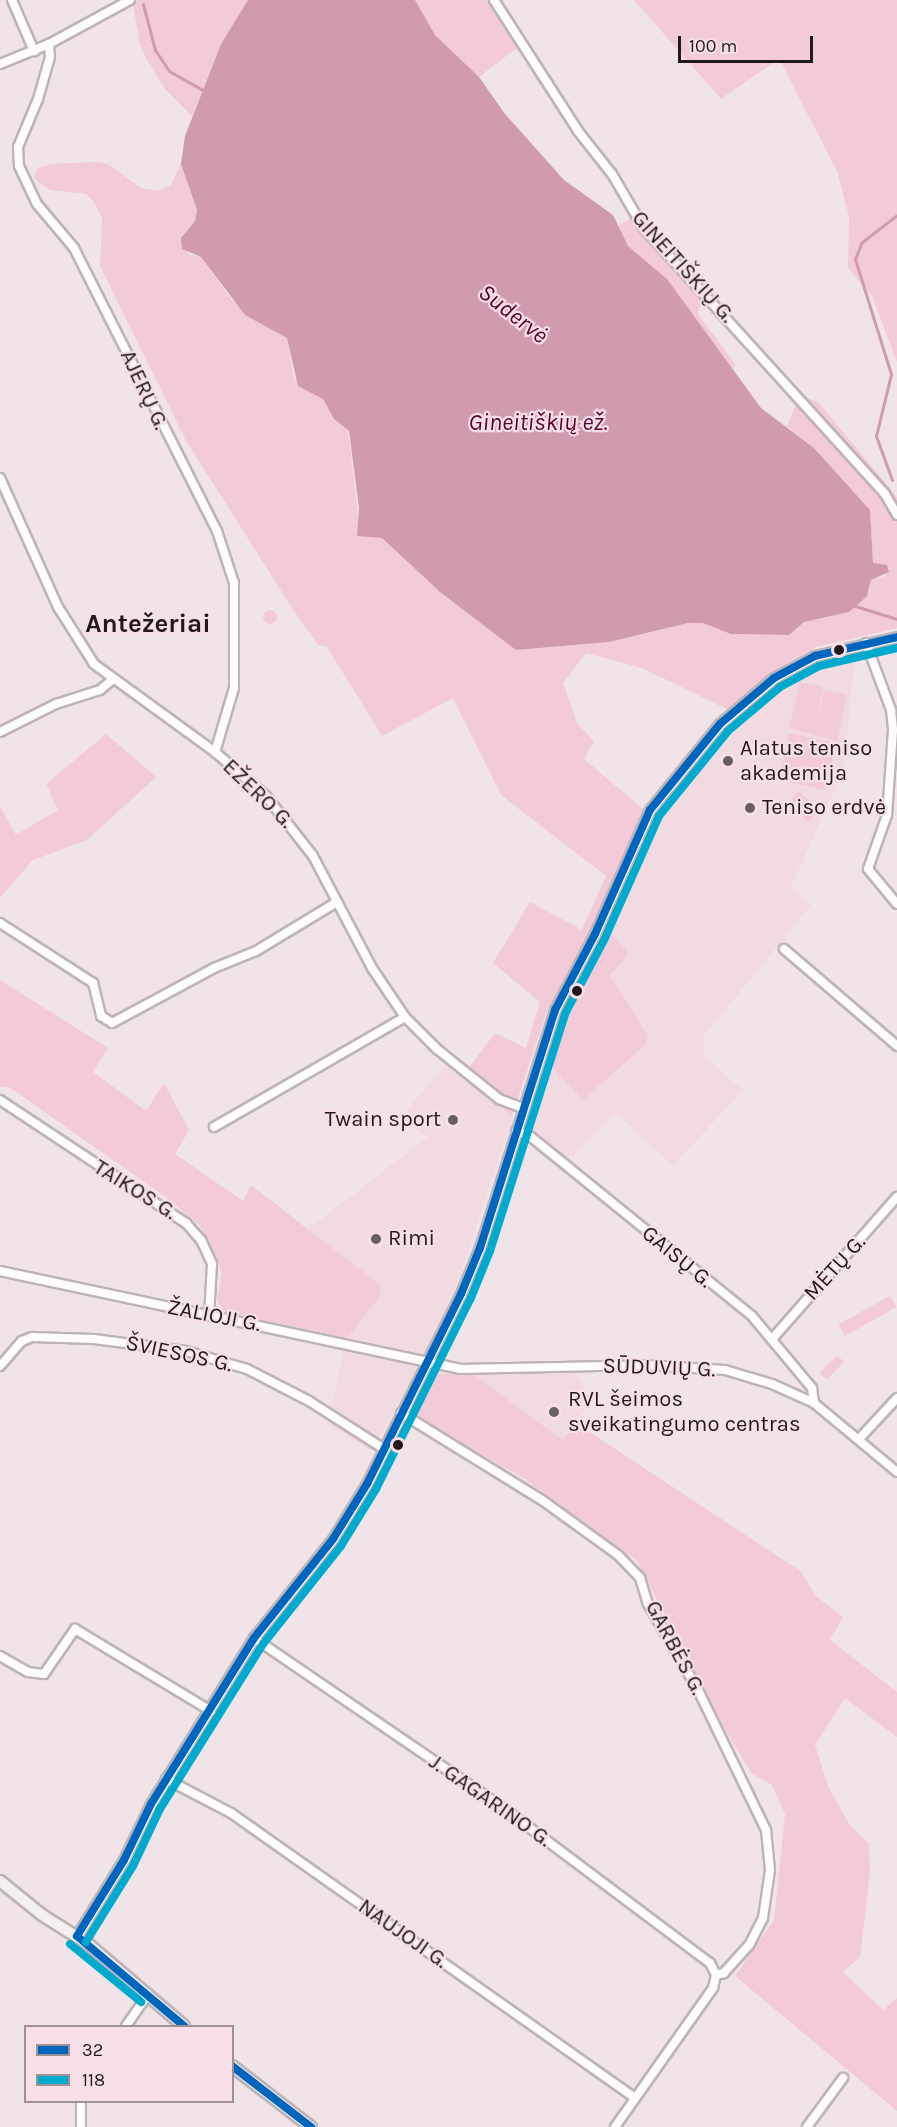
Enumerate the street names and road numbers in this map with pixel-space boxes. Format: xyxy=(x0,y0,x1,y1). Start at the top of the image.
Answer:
street label: GINEITIŠKIŲ G. xyxy=(626,206,740,328)
street label: AJERŲ G. xyxy=(114,346,174,434)
street label: EŽERO G. xyxy=(217,754,299,834)
street label: TAIKOS G. xyxy=(89,1154,181,1226)
street label: GAISŲ G. xyxy=(636,1220,718,1294)
street label: MĖTŲ G. xyxy=(799,1230,871,1306)
street label: ŽALIOJI G. xyxy=(165,1294,263,1338)
street label: ŠVIESOS G. xyxy=(123,1330,235,1378)
street label: SŪDUVIŲ G. xyxy=(602,1353,716,1383)
street label: GARBĖS G. xyxy=(639,1596,711,1700)
street label: J. GAGARINO G. xyxy=(424,1749,556,1853)
street label: NAUJOJI G. xyxy=(353,1894,453,1974)

